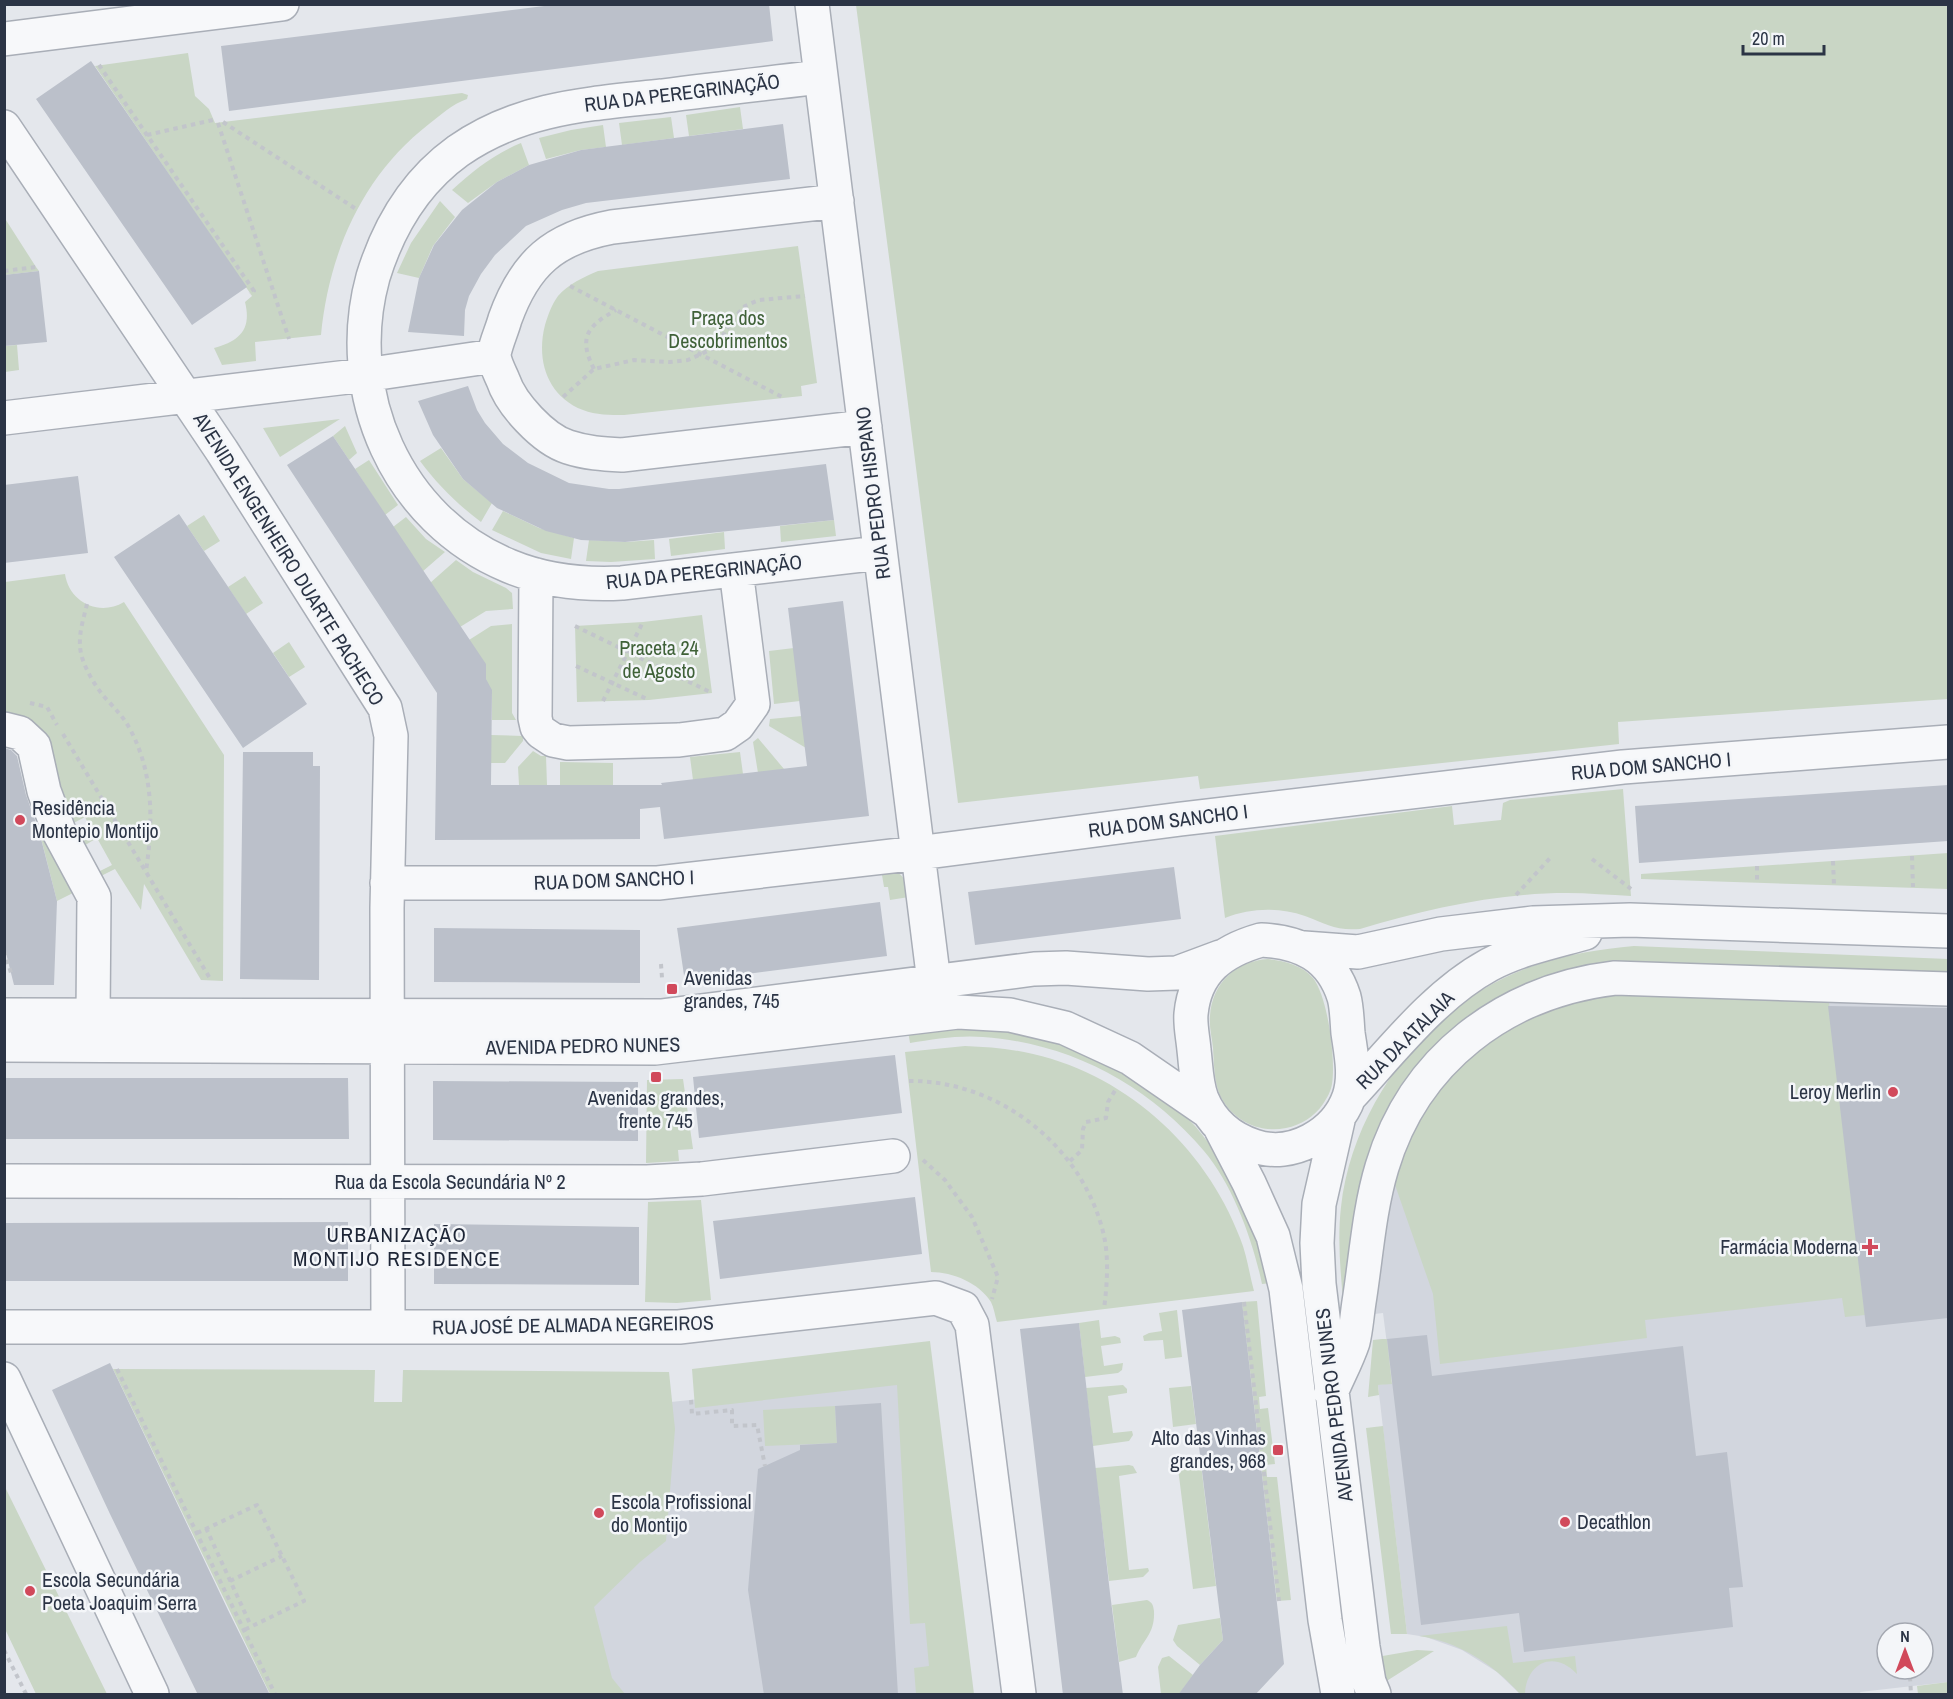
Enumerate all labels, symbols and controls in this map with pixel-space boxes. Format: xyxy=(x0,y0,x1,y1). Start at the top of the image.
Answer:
scale bar xyxy=(1743,18,1824,56)
text: 20 m xyxy=(1752,26,1785,51)
street label: RUA DA PEREGRINAÇÃO xyxy=(583,67,781,118)
park label: Praça dos Descobrimentos xyxy=(668,304,788,354)
street label: RUA PEDRO HISPANO xyxy=(849,405,896,581)
street label: AVENIDA ENGENHEIRO DUARTE PACHECO xyxy=(187,406,391,710)
street label: RUA DA PEREGRINAÇÃO xyxy=(605,548,803,595)
park label: Praceta 24 de Agosto xyxy=(619,634,699,684)
street label: RUA DOM SANCHO I xyxy=(1570,745,1732,786)
place label: Residência Montepio Montijo xyxy=(32,794,159,844)
street label: RUA DOM SANCHO I xyxy=(1087,797,1249,844)
marker: Residência Montepio Montijo xyxy=(13,813,27,827)
street label: RUA DOM SANCHO I xyxy=(533,863,695,896)
place label: Avenidas grandes, 745 xyxy=(683,964,780,1014)
marker: Avenidas grandes, 745 xyxy=(665,982,679,996)
street label: RUA DA ATALAIA xyxy=(1350,984,1460,1095)
street label: AVENIDA PEDRO NUNES xyxy=(484,1030,681,1061)
marker: Avenidas grandes, frente 745 xyxy=(649,1070,663,1084)
place label: Leroy Merlin xyxy=(1790,1078,1881,1105)
place label: Avenidas grandes, frente 745 xyxy=(587,1084,724,1134)
marker: Leroy Merlin xyxy=(1886,1085,1900,1099)
street label: Rua da Escola Secundária Nº 2 xyxy=(334,1168,566,1195)
district label: URBANIZAÇÃO MONTIJO RESIDENCE xyxy=(293,1220,501,1273)
place label: Farmácia Moderna xyxy=(1720,1233,1858,1260)
marker: Farmácia Moderna xyxy=(1863,1240,1877,1254)
street label: AVENIDA PEDRO NUNES xyxy=(1308,1307,1359,1504)
street label: RUA JOSÉ DE ALMADA NEGREIROS xyxy=(432,1309,714,1340)
place label: Alto das Vinhas grandes, 968 xyxy=(1150,1424,1266,1474)
marker: Alto das Vinhas grandes, 968 xyxy=(1271,1443,1285,1457)
place label: Escola Profissional do Montijo xyxy=(611,1488,751,1538)
marker: Escola Profissional do Montijo xyxy=(592,1506,606,1520)
place label: Decathlon xyxy=(1577,1508,1651,1535)
marker: Decathlon xyxy=(1558,1515,1572,1529)
place label: Escola Secundária Poeta Joaquim Serra xyxy=(42,1566,197,1616)
marker: Escola Secundária Poeta Joaquim Serra xyxy=(23,1584,37,1598)
north arrow xyxy=(1875,1621,1935,1681)
text: N xyxy=(1900,1625,1910,1647)

